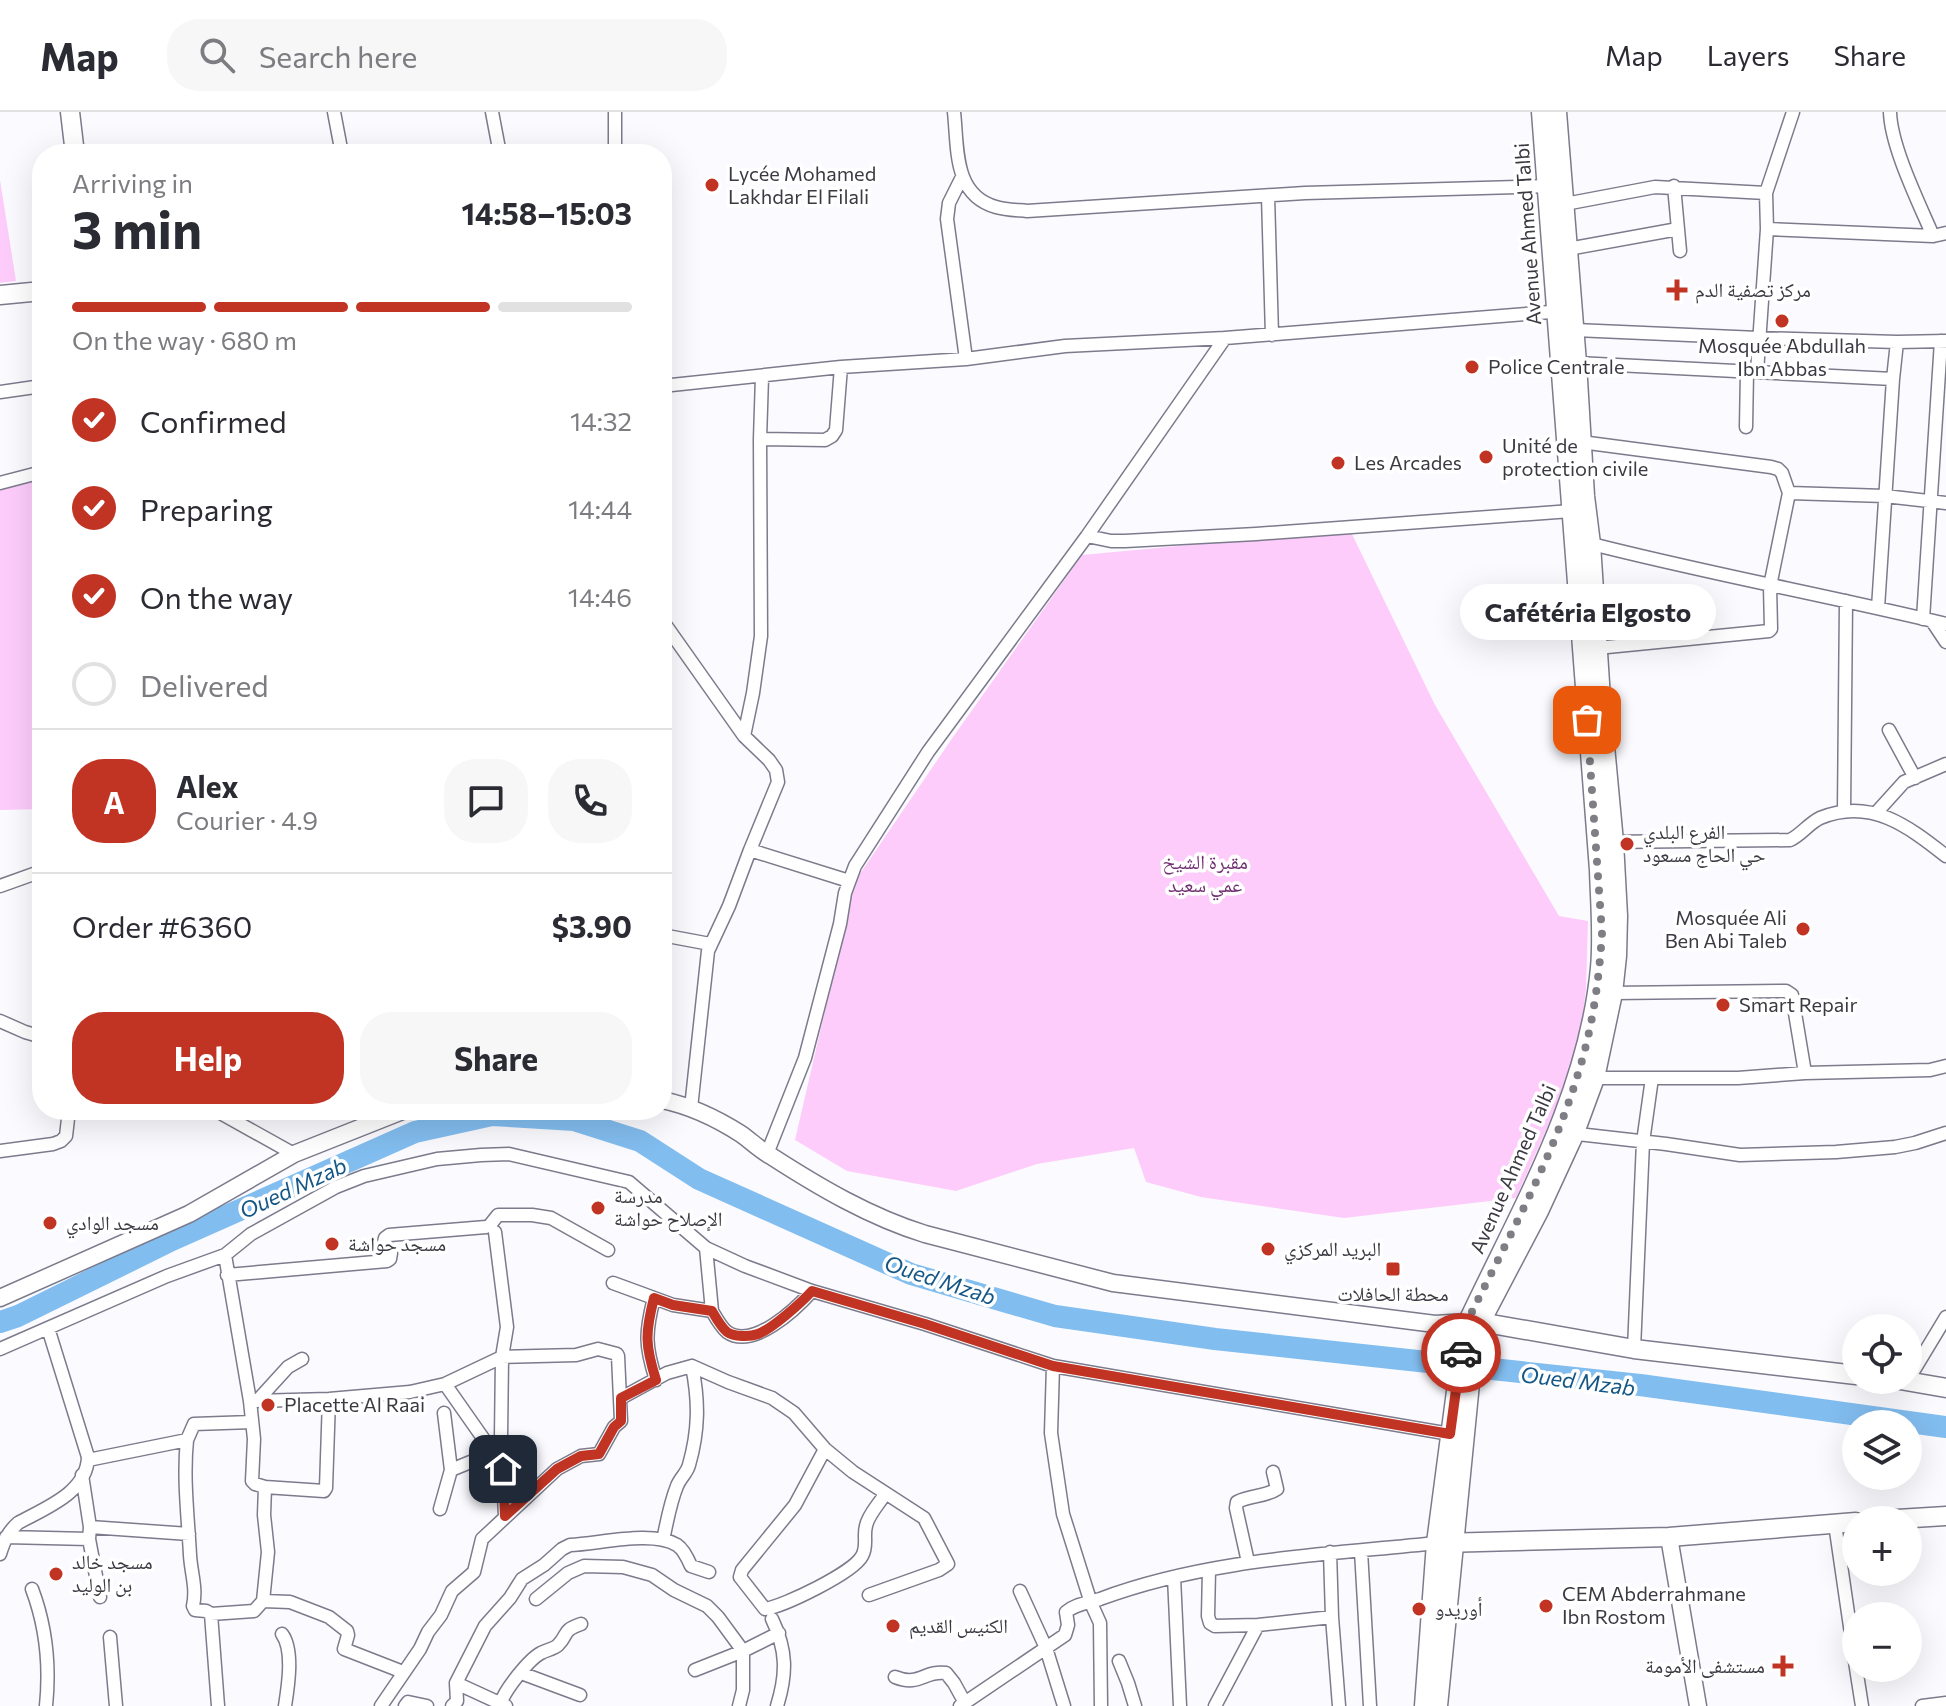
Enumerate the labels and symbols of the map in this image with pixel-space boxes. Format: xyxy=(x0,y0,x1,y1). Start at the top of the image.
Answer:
street label: Avenue Ahmed Talbi xyxy=(1509,142,1545,326)
place label: Lycée Mohamed Lakhdar El Filali xyxy=(728,161,876,208)
marker: Lycée Mohamed Lakhdar El Filali xyxy=(703,176,721,194)
place label: مركز تصفية الدم xyxy=(1695,277,1811,304)
marker: مركز تصفية الدم xyxy=(1666,279,1688,301)
marker: Mosquée Abdullah Ibn Abbas xyxy=(1773,312,1791,330)
place label: Mosquée Abdullah Ibn Abbas xyxy=(1698,333,1866,380)
place label: Police Centrale xyxy=(1488,354,1624,378)
marker: Police Centrale xyxy=(1463,358,1481,376)
place label: Unité de protection civile xyxy=(1502,433,1648,480)
marker: Unité de protection civile xyxy=(1477,448,1495,466)
place label: Les Arcades xyxy=(1354,450,1462,474)
marker: Les Arcades xyxy=(1329,454,1347,472)
callout: Cafétéria Elgosto xyxy=(1459,584,1715,640)
pin xyxy=(1553,686,1621,754)
place label: الفرع البلدي حي الحاج مسعود xyxy=(1643,819,1766,871)
marker: الفرع البلدي حي الحاج مسعود xyxy=(1618,835,1636,853)
park label: مقبرة الشيخ عمي سعيد xyxy=(1162,849,1248,901)
place label: Mosquée Ali Ben Abi Taleb xyxy=(1665,905,1787,952)
marker: Mosquée Ali Ben Abi Taleb xyxy=(1794,920,1812,938)
place label: Smart Repair xyxy=(1739,992,1857,1016)
marker: Smart Repair xyxy=(1714,996,1732,1014)
street label: Avenue Ahmed Talbi xyxy=(1464,1080,1560,1257)
water label: Oued Mzab xyxy=(235,1151,351,1224)
place label: مدرسة الإصلاح حواشة xyxy=(614,1183,723,1232)
marker: مدرسة الإصلاح حواشة xyxy=(589,1199,607,1217)
place label: مسجد الوادي xyxy=(66,1210,159,1239)
marker: مسجد الوادي xyxy=(41,1214,59,1232)
place label: مسجد حواشة xyxy=(348,1231,446,1255)
marker: مسجد حواشة xyxy=(323,1235,341,1253)
place label: البريد المركزي xyxy=(1284,1236,1381,1265)
marker: البريد المركزي xyxy=(1259,1240,1277,1258)
water label: Oued Mzab xyxy=(881,1249,999,1310)
marker: محطة الحافلات xyxy=(1384,1260,1402,1278)
place label: محطة الحافلات xyxy=(1337,1281,1449,1305)
courier xyxy=(1421,1313,1501,1393)
water label: Oued Mzab xyxy=(1519,1360,1637,1401)
place label: Placette Al Raai xyxy=(284,1392,425,1416)
marker: Placette Al Raai xyxy=(259,1396,277,1414)
pin xyxy=(469,1435,537,1503)
place label: مسجد خالد بن الوليد xyxy=(72,1549,153,1597)
marker: مسجد خالد بن الوليد xyxy=(47,1565,65,1583)
place label: CEM Abderrahmane Ibn Rostom xyxy=(1562,1581,1746,1628)
place label: أوريدو xyxy=(1435,1596,1483,1620)
marker: CEM Abderrahmane Ibn Rostom xyxy=(1537,1597,1555,1615)
marker: أوريدو xyxy=(1410,1600,1428,1618)
place label: الكنيس القديم xyxy=(909,1613,1008,1640)
marker: الكنيس القديم xyxy=(884,1617,902,1635)
place label: مستشفى الأمومة xyxy=(1645,1653,1765,1678)
marker: مستشفى الأمومة xyxy=(1772,1655,1794,1677)

